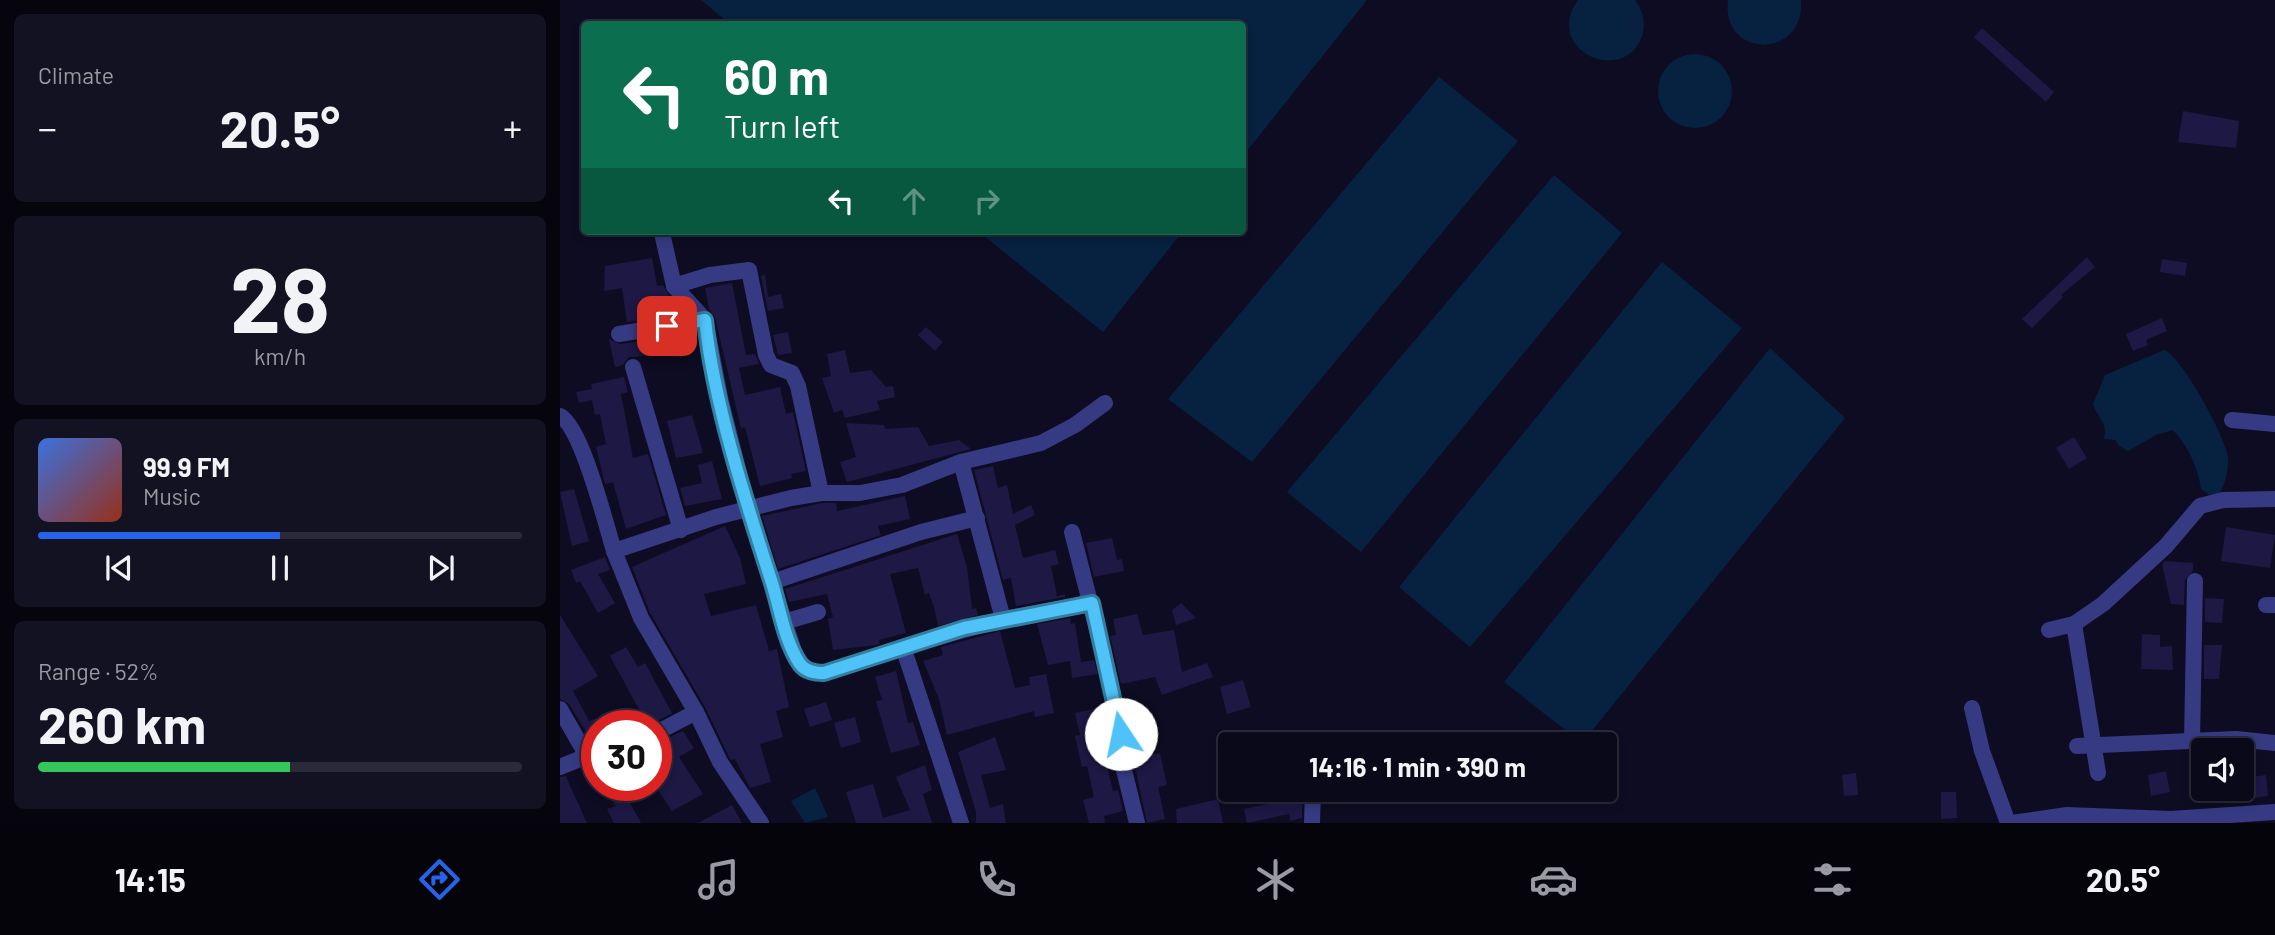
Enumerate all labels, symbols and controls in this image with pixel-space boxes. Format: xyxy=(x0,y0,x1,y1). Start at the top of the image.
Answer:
text: 60 m xyxy=(724,46,829,105)
icon: left xyxy=(609,49,700,140)
text: Climate xyxy=(38,61,114,89)
text: 20.5° xyxy=(220,96,340,158)
text: − xyxy=(38,104,57,150)
text: + xyxy=(503,104,522,150)
text: Turn left xyxy=(724,106,841,144)
icon: left xyxy=(822,182,860,220)
icon: ahead xyxy=(895,182,933,220)
icon: right xyxy=(968,182,1006,220)
text: 28 xyxy=(230,242,330,351)
pin xyxy=(637,296,697,356)
icon: arrive xyxy=(648,307,686,345)
text: km/h xyxy=(254,342,306,370)
text: 99.9 FM xyxy=(143,451,230,482)
text: Music xyxy=(143,482,201,510)
icon: previous xyxy=(100,549,138,587)
icon: pause xyxy=(261,549,299,587)
icon: next xyxy=(422,549,460,587)
text: Range · 52% xyxy=(38,657,158,685)
text: 260 km xyxy=(38,692,206,754)
position arrow xyxy=(1084,697,1158,771)
speed limit sign: 30 xyxy=(581,710,672,801)
map controls xyxy=(2191,738,2254,801)
button: sound xyxy=(2191,738,2254,801)
text: 14:16 · 1 min · 390 m xyxy=(1309,751,1526,782)
icon: directions xyxy=(415,855,464,904)
icon: music xyxy=(694,855,743,904)
icon: phone xyxy=(972,855,1021,904)
icon: climate xyxy=(1251,855,1300,904)
icon: car xyxy=(1529,855,1578,904)
icon: filters xyxy=(1808,855,1857,904)
text: 14:15 xyxy=(115,860,186,898)
text: 20.5° xyxy=(2086,860,2160,898)

